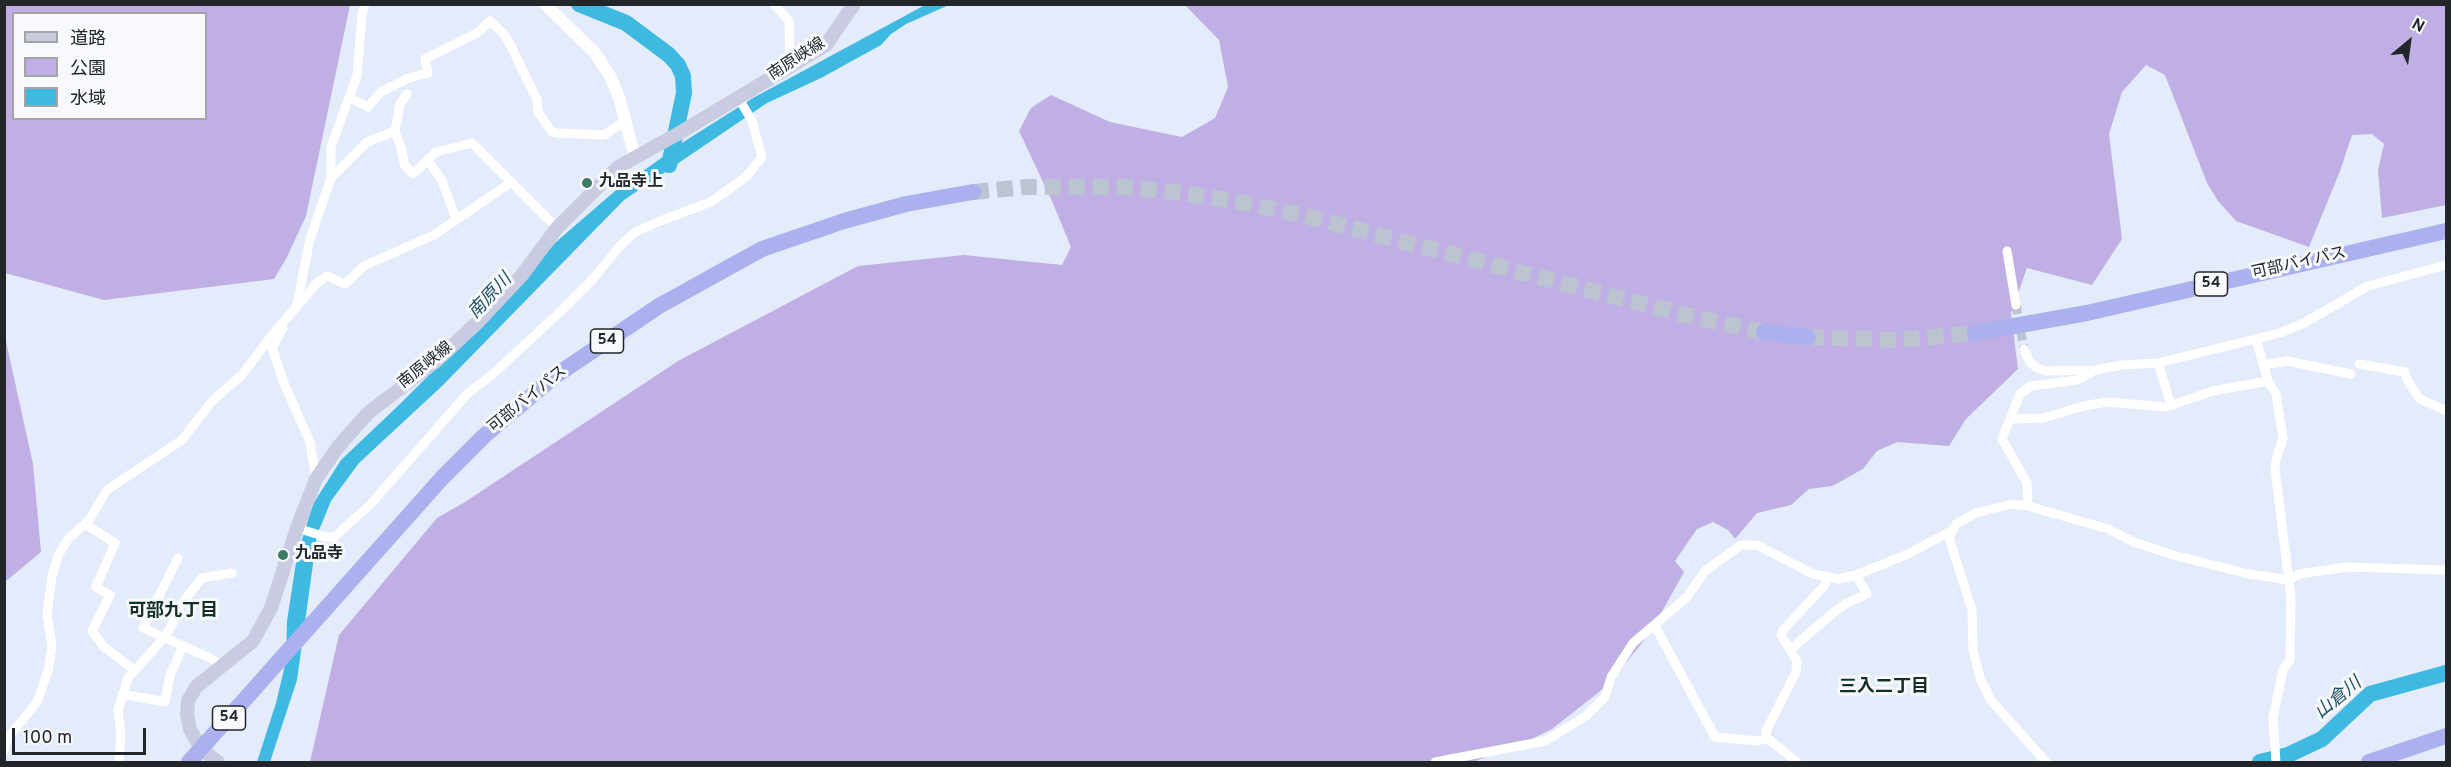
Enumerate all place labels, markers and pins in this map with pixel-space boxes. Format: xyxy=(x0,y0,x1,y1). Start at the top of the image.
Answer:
place label: 九品寺上 xyxy=(599,173,663,193)
marker: 九品寺上 xyxy=(580,176,594,190)
place label: 九品寺 xyxy=(295,545,343,565)
marker: 九品寺 xyxy=(276,548,290,562)

